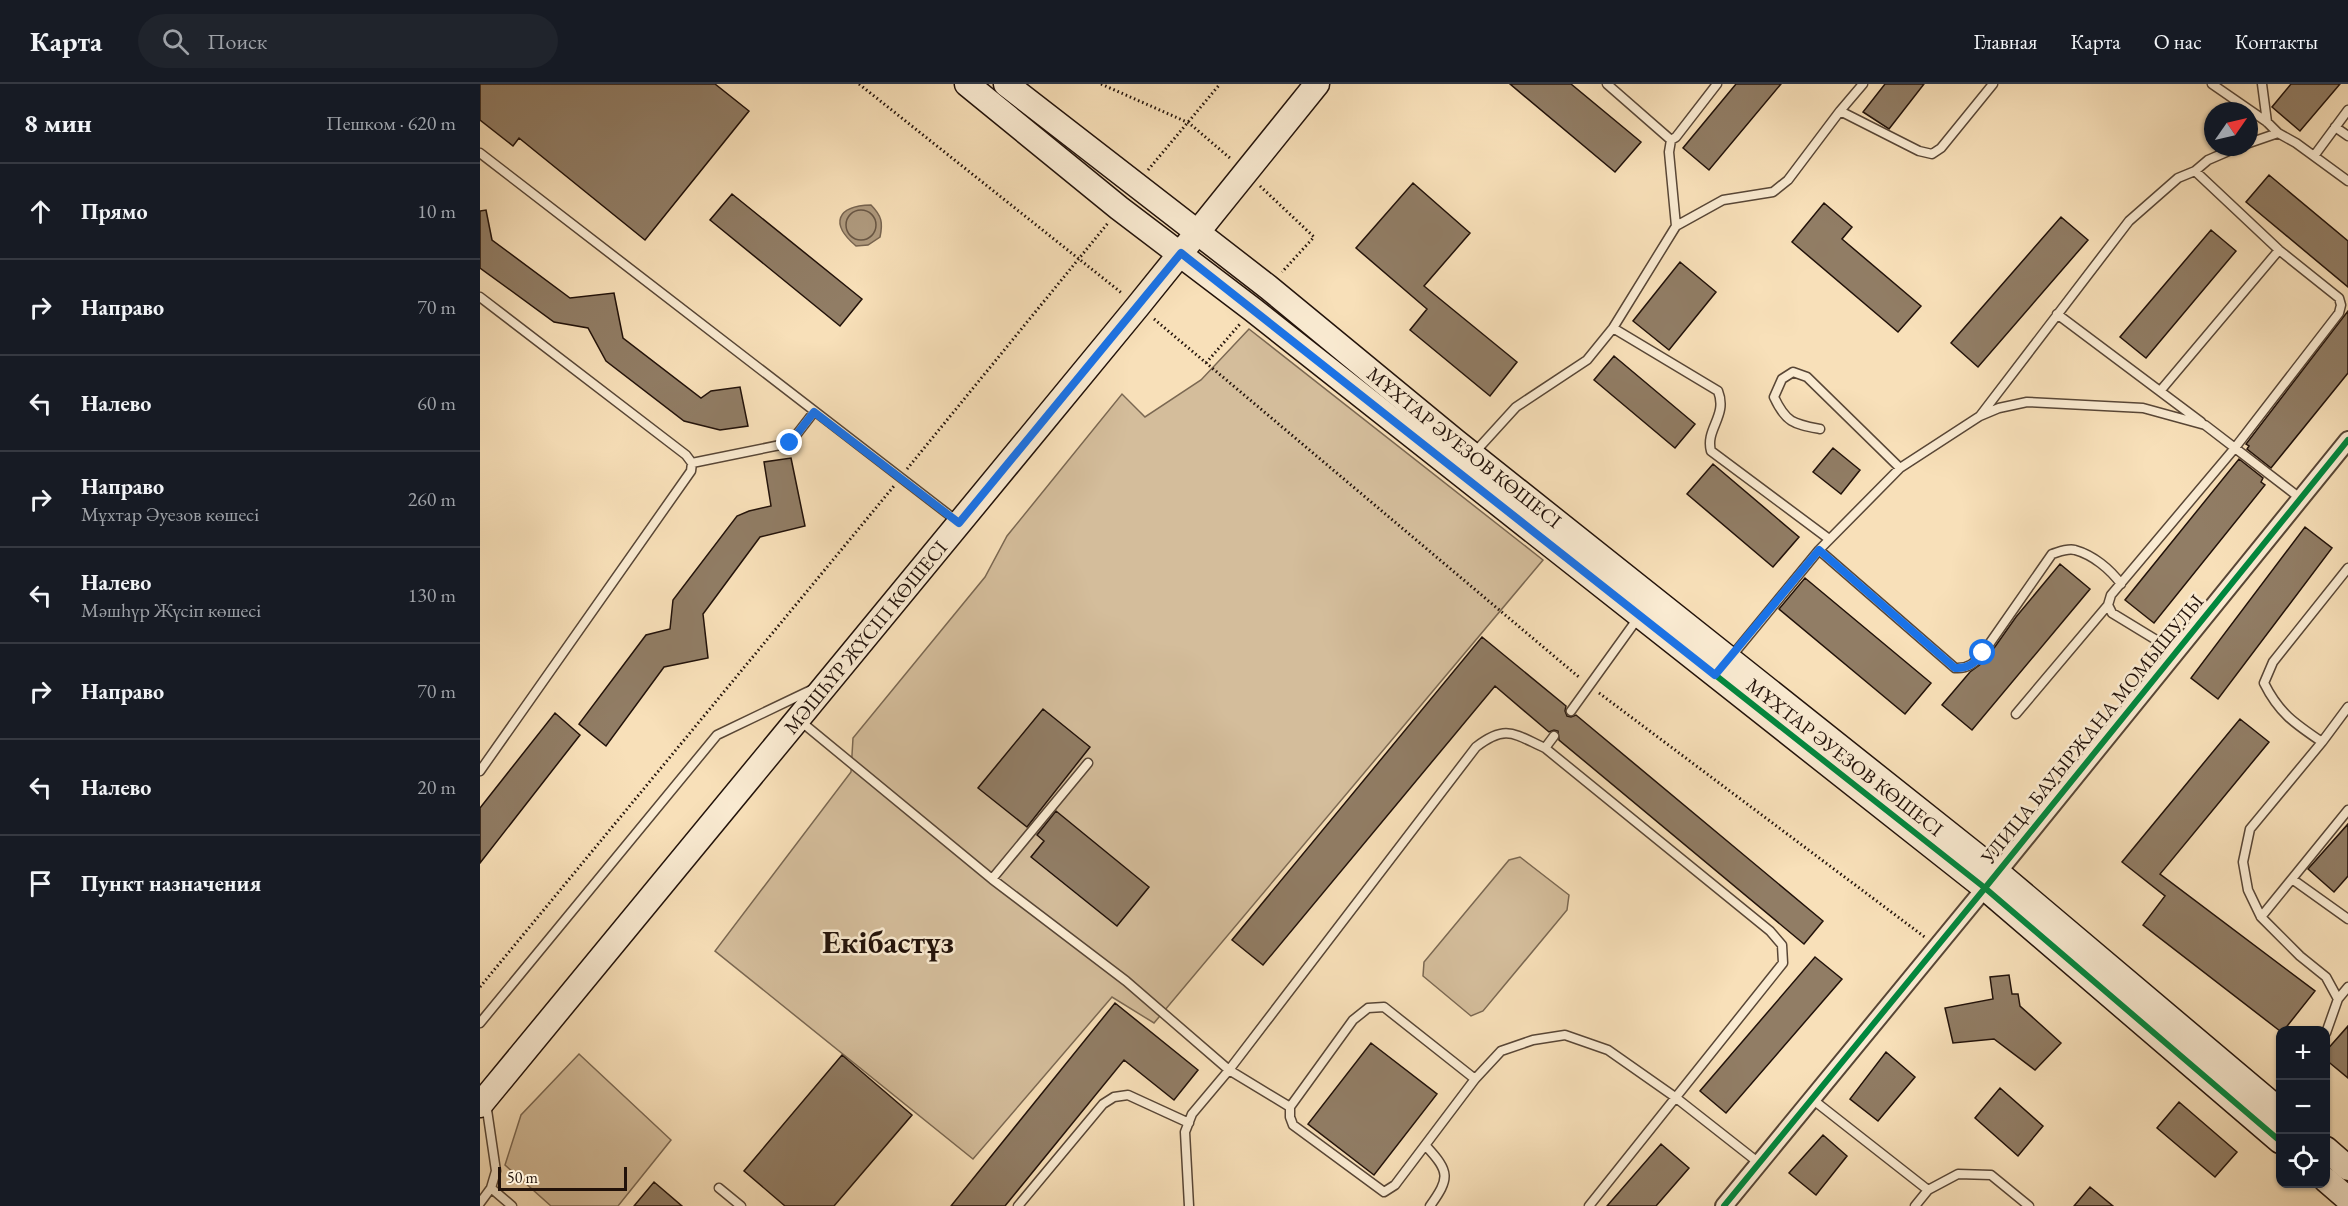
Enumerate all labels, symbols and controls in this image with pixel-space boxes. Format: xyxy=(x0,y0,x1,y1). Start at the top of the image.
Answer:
search box xyxy=(138,14,558,68)
text: Карта xyxy=(30,23,102,59)
icon: search xyxy=(159,25,192,58)
text: Поиск xyxy=(207,27,267,56)
text: Главная xyxy=(1973,28,2037,55)
text: Карта xyxy=(2070,28,2121,55)
text: О нас xyxy=(2154,28,2202,55)
text: Контакты xyxy=(2235,28,2318,55)
north arrow xyxy=(2204,102,2258,156)
text: 8 мин xyxy=(24,106,92,140)
text: Пешком · 620 m xyxy=(326,110,456,136)
icon: ahead xyxy=(24,195,57,228)
text: Прямо xyxy=(81,197,148,226)
text: 10 m xyxy=(417,198,456,224)
icon: right xyxy=(24,291,57,324)
text: Направо xyxy=(81,293,164,322)
text: 70 m xyxy=(417,294,456,320)
street label: МҰХТАР ӘУЕЗОВ КӨШЕСІ xyxy=(1362,361,1567,534)
icon: left xyxy=(24,387,57,420)
text: Налево xyxy=(81,389,151,418)
text: 60 m xyxy=(417,390,456,416)
route end xyxy=(776,429,802,455)
text: Направо xyxy=(81,472,164,501)
icon: right xyxy=(24,483,57,516)
text: 260 m xyxy=(408,486,456,512)
text: Мұхтар Әуезов көшесі xyxy=(81,501,259,527)
street label: МӘШҺҮР ЖҮСІП КӨШЕСІ xyxy=(778,535,953,739)
text: Налево xyxy=(81,568,151,597)
icon: left xyxy=(24,579,57,612)
text: 130 m xyxy=(408,582,456,608)
street label: УЛИЦА БАУЫРЖАНА МОМЫШУЛЫ xyxy=(1974,588,2209,870)
text: Мәшһүр Жүсіп көшесі xyxy=(81,597,261,623)
route start xyxy=(1969,639,1995,665)
street label: МҰХТАР ӘУЕЗОВ КӨШЕСІ xyxy=(1741,672,1949,842)
icon: right xyxy=(24,675,57,708)
text: Направо xyxy=(81,677,164,706)
text: 70 m xyxy=(417,678,456,704)
icon: left xyxy=(24,771,57,804)
text: Налево xyxy=(81,773,151,802)
text: 20 m xyxy=(417,774,456,800)
icon: arrive xyxy=(24,867,57,900)
text: Пункт назначения xyxy=(81,869,261,898)
district label: Екібастұз xyxy=(822,921,954,963)
map controls xyxy=(2276,1026,2330,1188)
button: + xyxy=(2276,1026,2330,1080)
button: − xyxy=(2276,1080,2330,1134)
button: locate xyxy=(2276,1134,2330,1188)
scale bar xyxy=(498,1164,627,1192)
text: 50 m xyxy=(507,1167,538,1188)

